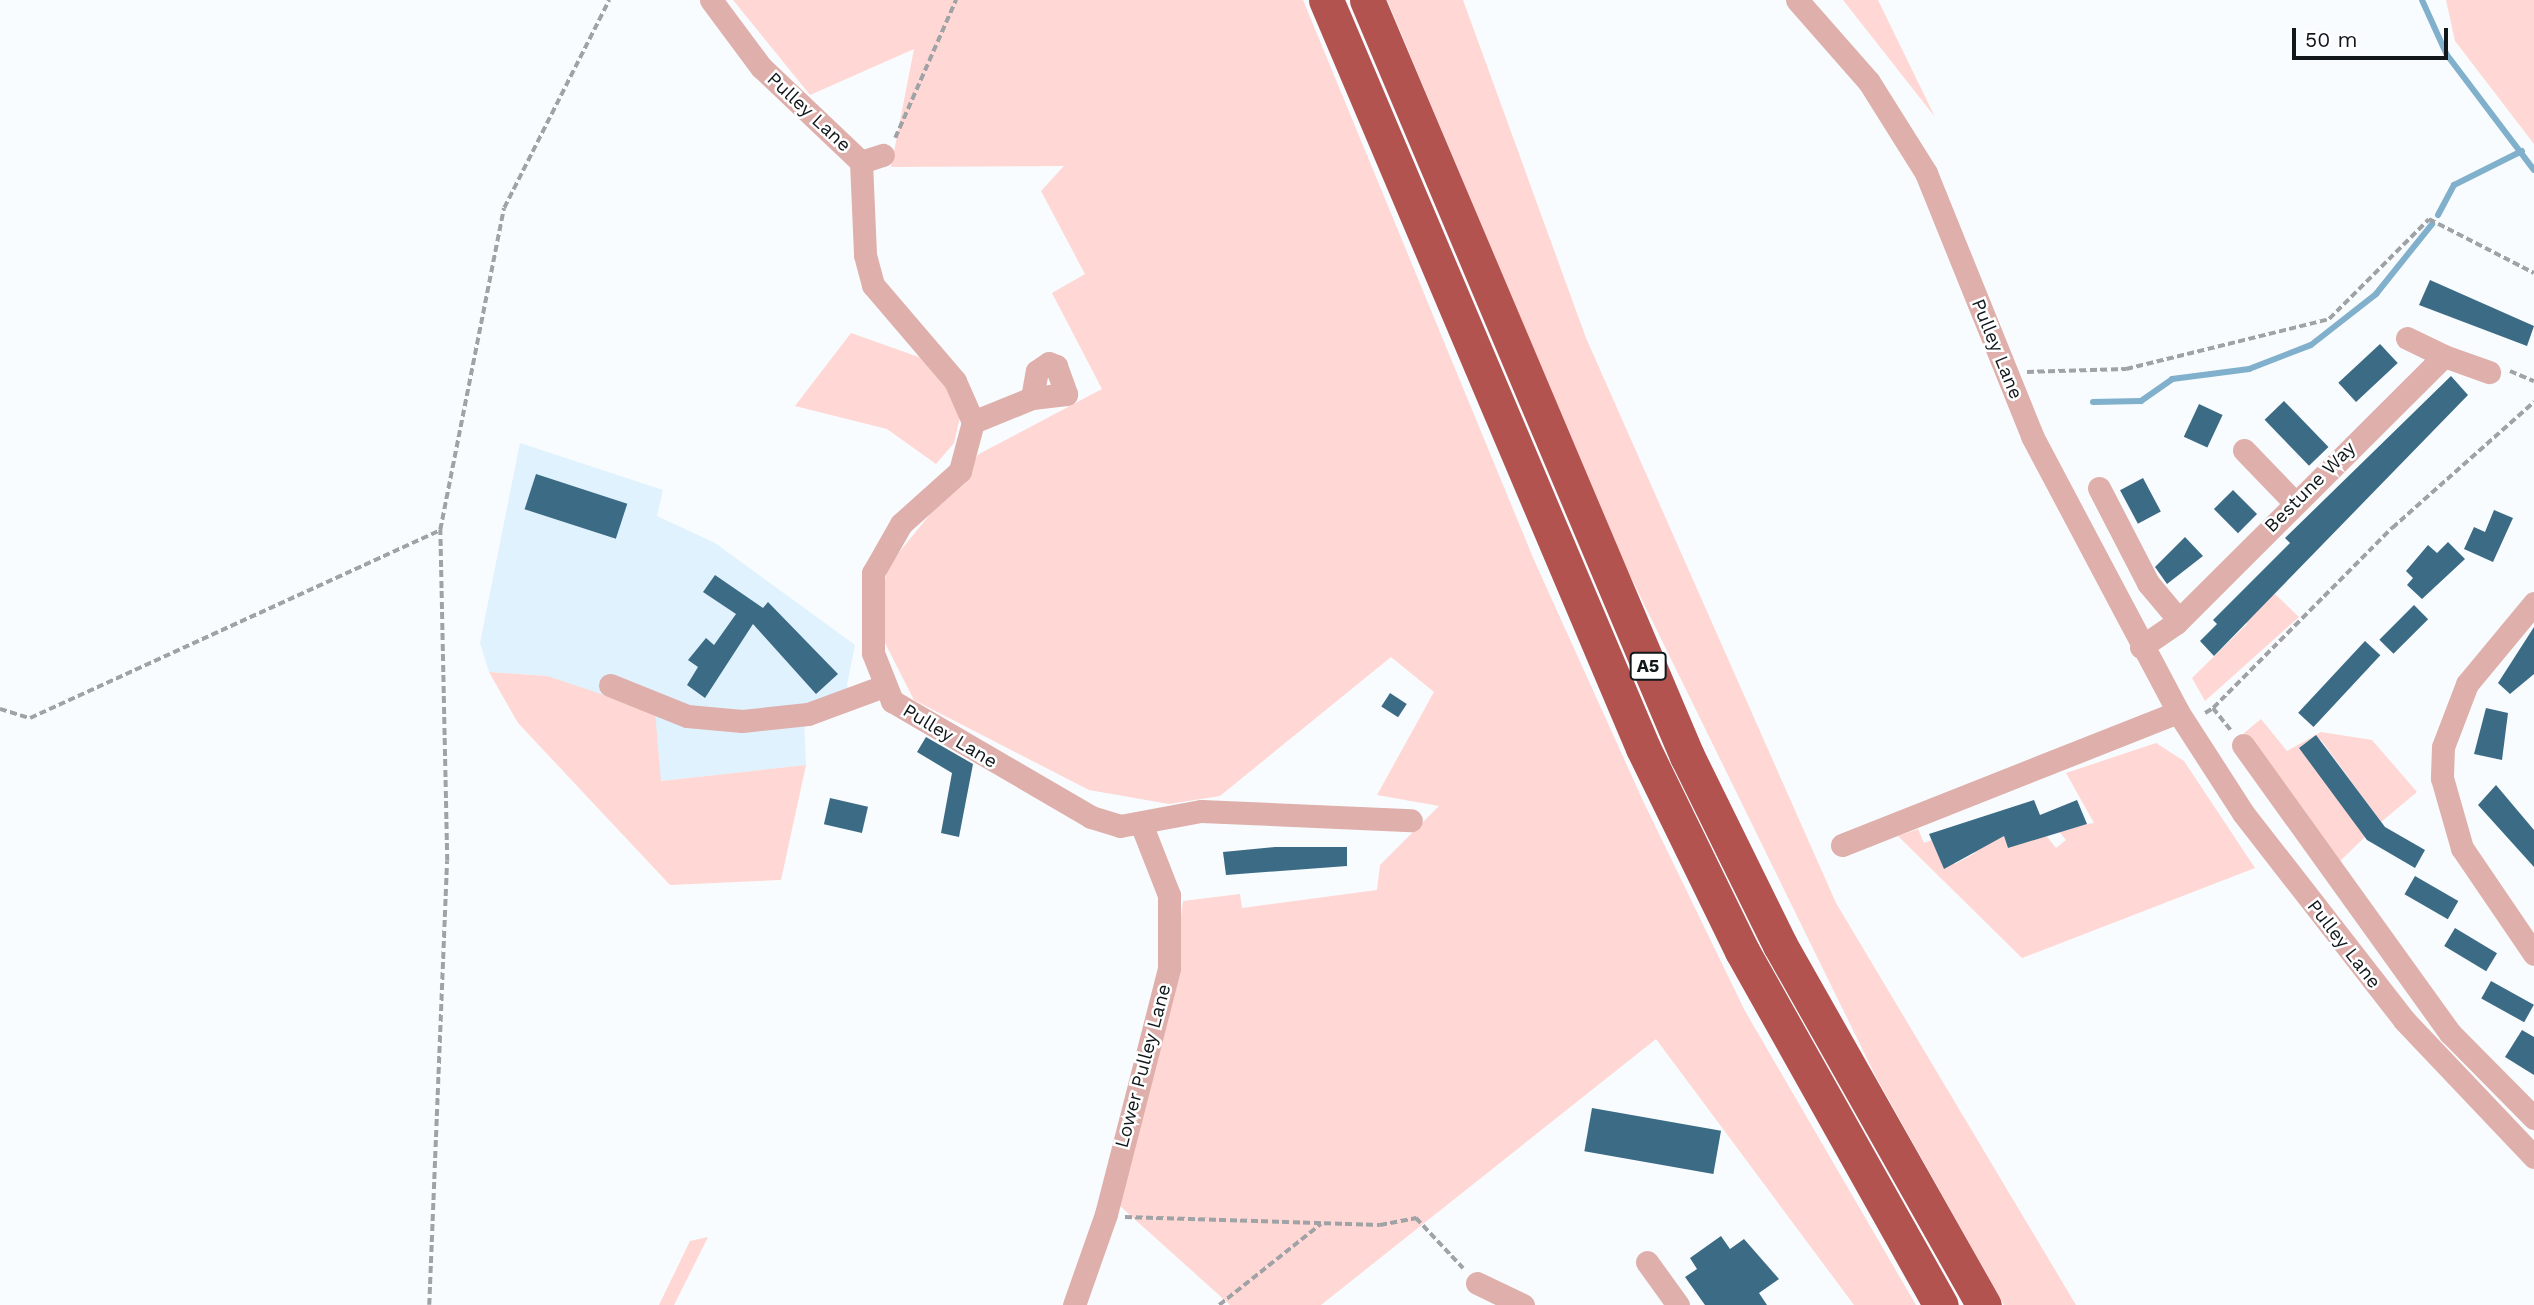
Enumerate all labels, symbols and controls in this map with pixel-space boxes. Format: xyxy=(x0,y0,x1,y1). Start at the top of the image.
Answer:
scale bar xyxy=(2296,14,2452,58)
text: 50 m xyxy=(2305,27,2357,52)
street label: Pulley Lane xyxy=(762,67,856,157)
street label: Pulley Lane xyxy=(1966,295,2028,403)
street label: Bestune Way xyxy=(2260,437,2360,537)
road number: A5 xyxy=(1629,652,1667,680)
street label: Pulley Lane xyxy=(898,699,1002,773)
street label: Pulley Lane xyxy=(2302,895,2386,993)
street label: Lower Pulley Lane xyxy=(1110,981,1176,1151)

